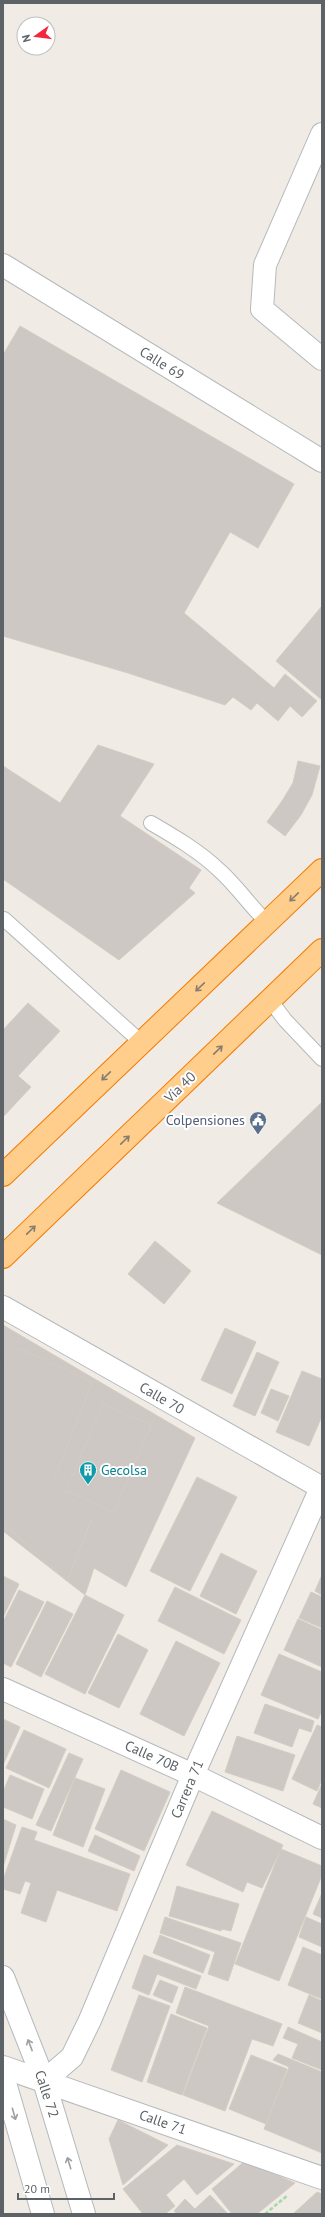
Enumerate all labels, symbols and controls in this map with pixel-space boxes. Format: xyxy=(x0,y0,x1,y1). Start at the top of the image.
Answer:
north arrow xyxy=(16,16,56,56)
text: N xyxy=(19,33,34,44)
street label: Calle 69 xyxy=(136,342,188,384)
one-way arrow xyxy=(289,892,299,902)
one-way arrow xyxy=(195,982,205,991)
one-way arrow xyxy=(213,1045,223,1054)
street label: Vía 40 xyxy=(160,1067,200,1107)
one-way arrow xyxy=(101,1072,111,1081)
public building icon: Colpensiones xyxy=(248,1110,268,1135)
place label: Colpensiones xyxy=(166,1111,245,1129)
one-way arrow xyxy=(120,1135,130,1145)
one-way arrow xyxy=(26,1225,36,1235)
street label: Calle 70 xyxy=(136,1378,188,1418)
building icon: Gecolsa xyxy=(78,1460,98,1485)
place label: Gecolsa xyxy=(101,1461,147,1479)
street label: Calle 70B xyxy=(122,1736,182,1776)
street label: Carrera 71 xyxy=(167,1757,207,1821)
one-way arrow xyxy=(25,2039,33,2051)
street label: Calle 72 xyxy=(31,2068,63,2120)
street label: Calle 71 xyxy=(137,2106,189,2138)
one-way arrow xyxy=(11,2107,18,2120)
one-way arrow xyxy=(65,2157,72,2170)
scale bar xyxy=(18,2175,114,2201)
text: 20 m xyxy=(24,2181,50,2196)

